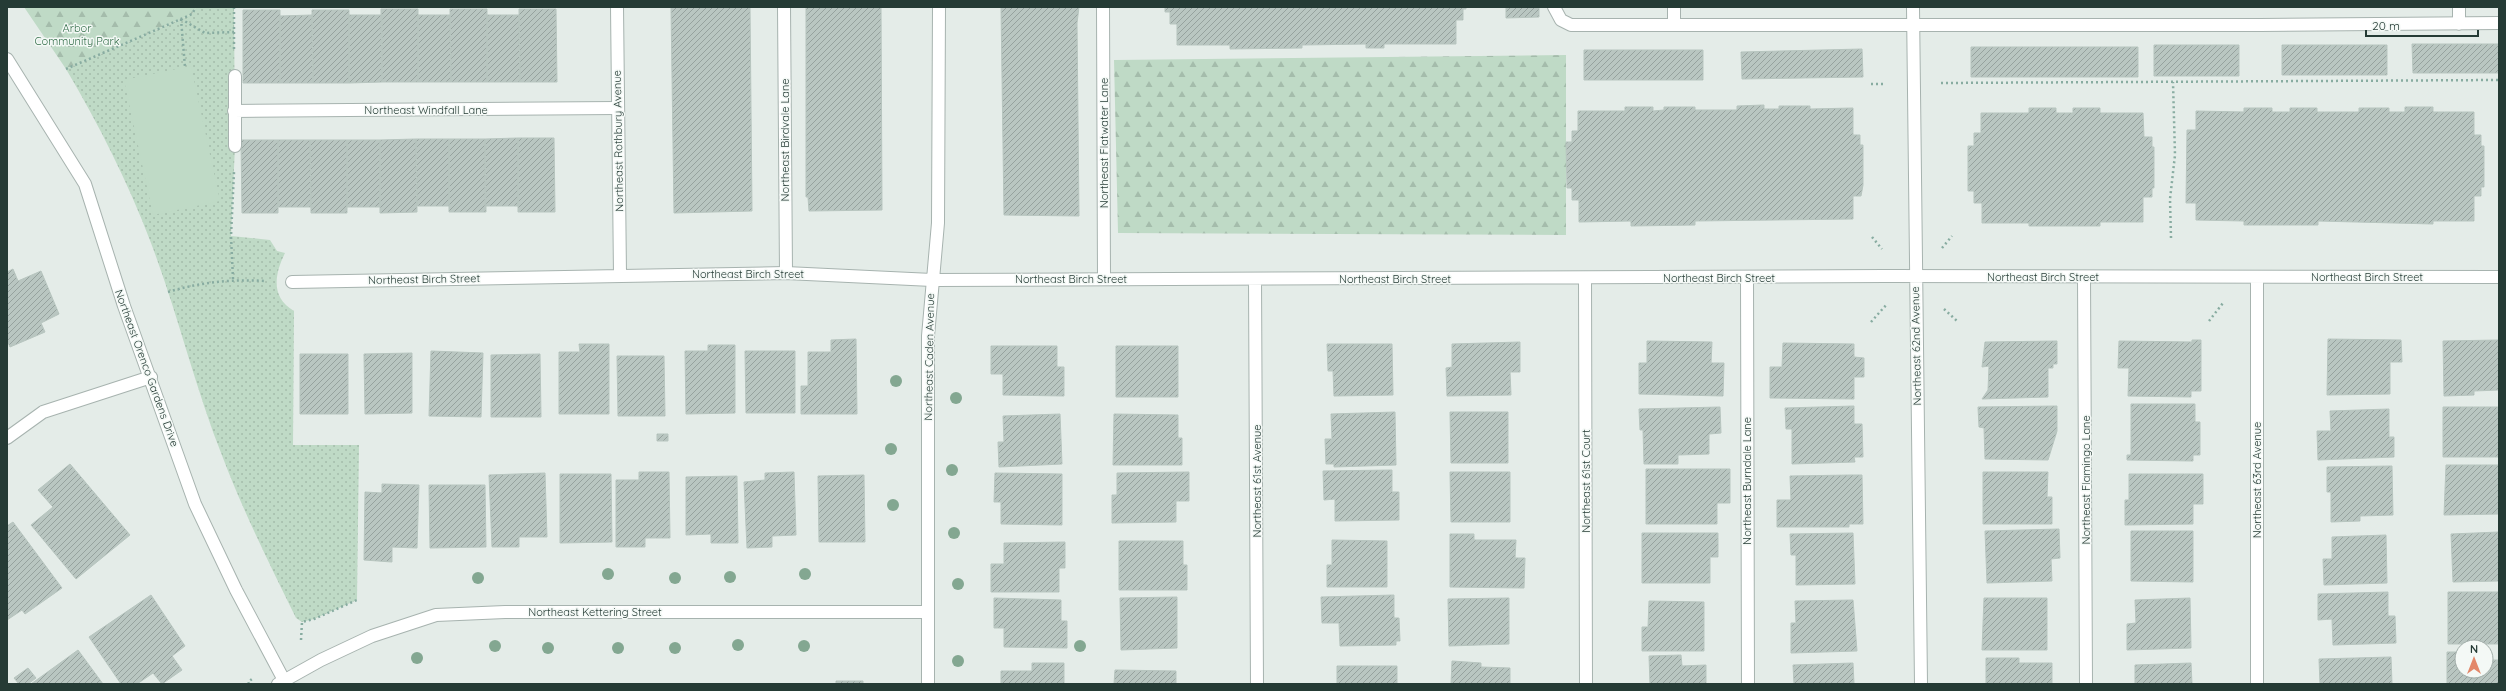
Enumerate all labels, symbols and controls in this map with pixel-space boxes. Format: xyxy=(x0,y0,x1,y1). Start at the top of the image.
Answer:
scale bar xyxy=(2366,12,2478,38)
text: 20 m xyxy=(2372,18,2400,33)
park label: Arbor Community Park xyxy=(34,21,120,48)
street label: Northeast Rothbury Avenue xyxy=(610,70,626,212)
street label: Northeast Birdvale Lane xyxy=(778,78,792,202)
street label: Northeast Flatwater Lane xyxy=(1097,78,1111,208)
street label: Northeast Windfall Lane xyxy=(364,103,488,117)
street label: Northeast Birch Street xyxy=(692,267,804,281)
street label: Northeast Birch Street xyxy=(1987,270,2099,284)
street label: Northeast Birch Street xyxy=(2311,270,2423,284)
street label: Northeast Birch Street xyxy=(368,271,480,287)
street label: Northeast Birch Street xyxy=(1663,271,1775,285)
street label: Northeast Birch Street xyxy=(1015,272,1127,286)
street label: Northeast Birch Street xyxy=(1339,272,1451,286)
street label: Northeast 62nd Avenue xyxy=(1908,286,1924,406)
street label: Northeast Orenco Gardens Drive xyxy=(112,287,182,449)
street label: Northeast Caden Avenue xyxy=(921,293,937,421)
street label: Northeast Flamingo Lane xyxy=(2079,415,2093,545)
street label: Northeast Burndale Lane xyxy=(1740,417,1754,545)
street label: Northeast 63rd Avenue xyxy=(2250,422,2264,538)
street label: Northeast 61st Avenue xyxy=(1250,424,1264,538)
street label: Northeast 61st Court xyxy=(1579,429,1593,533)
street label: Northeast Kettering Street xyxy=(528,605,662,619)
north arrow xyxy=(2454,639,2494,679)
text: N xyxy=(2470,642,2478,656)

